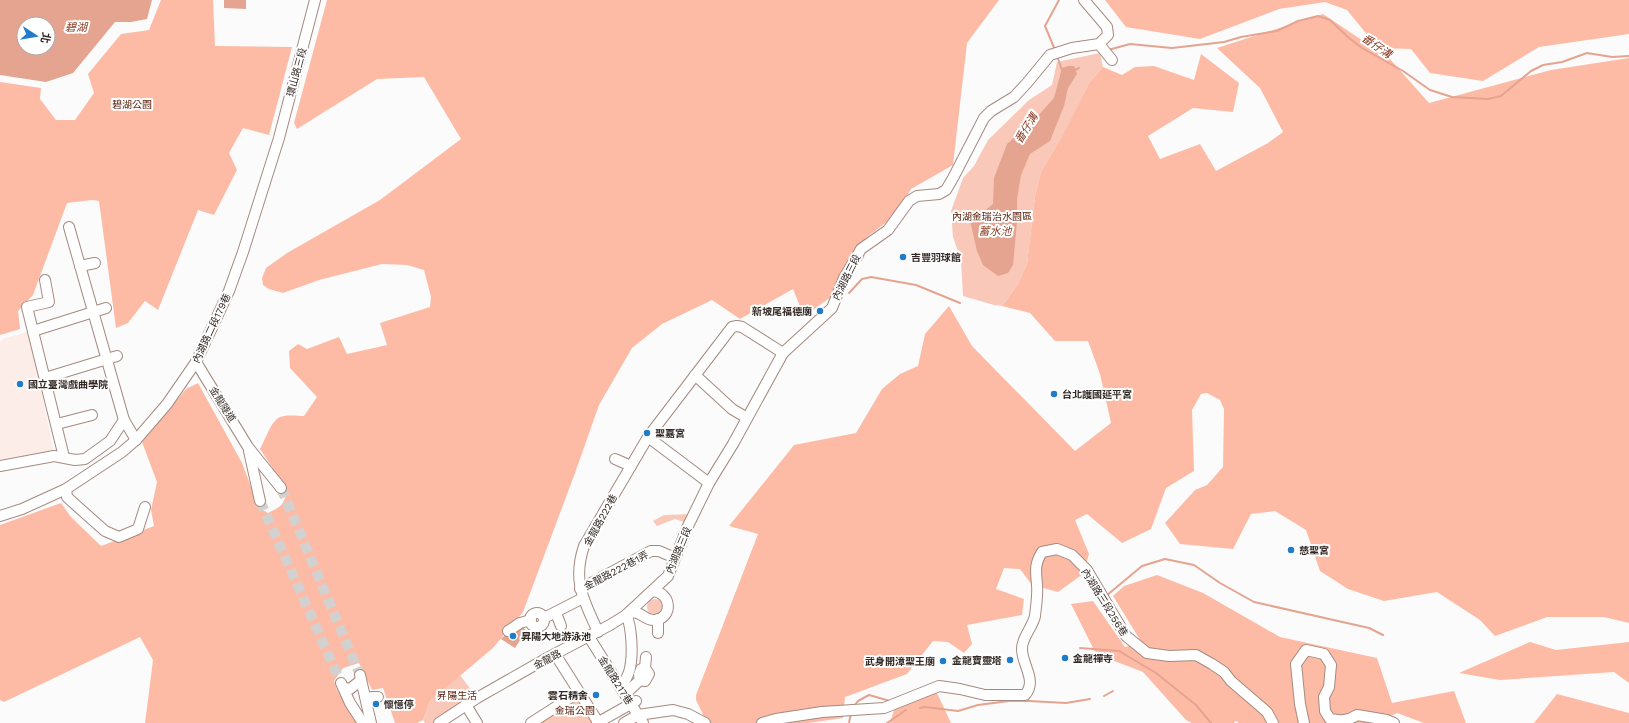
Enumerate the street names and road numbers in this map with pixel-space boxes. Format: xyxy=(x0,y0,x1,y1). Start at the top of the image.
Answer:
street label: 環山路三段 xyxy=(285,47,308,98)
street label: 內湖路三段 xyxy=(830,252,863,302)
street label: 內湖路二段179巷 xyxy=(190,292,232,365)
street label: 金龍隧道 xyxy=(207,384,238,424)
street label: 金龍路222巷 xyxy=(582,492,619,548)
street label: 內湖路三段 xyxy=(664,525,693,575)
street label: 金龍路222巷1弄 xyxy=(582,549,650,592)
street label: 內湖路三段256巷 xyxy=(1079,566,1130,638)
street label: 金龍路 xyxy=(531,648,563,671)
street label: 金龍路217巷 xyxy=(596,654,635,707)

